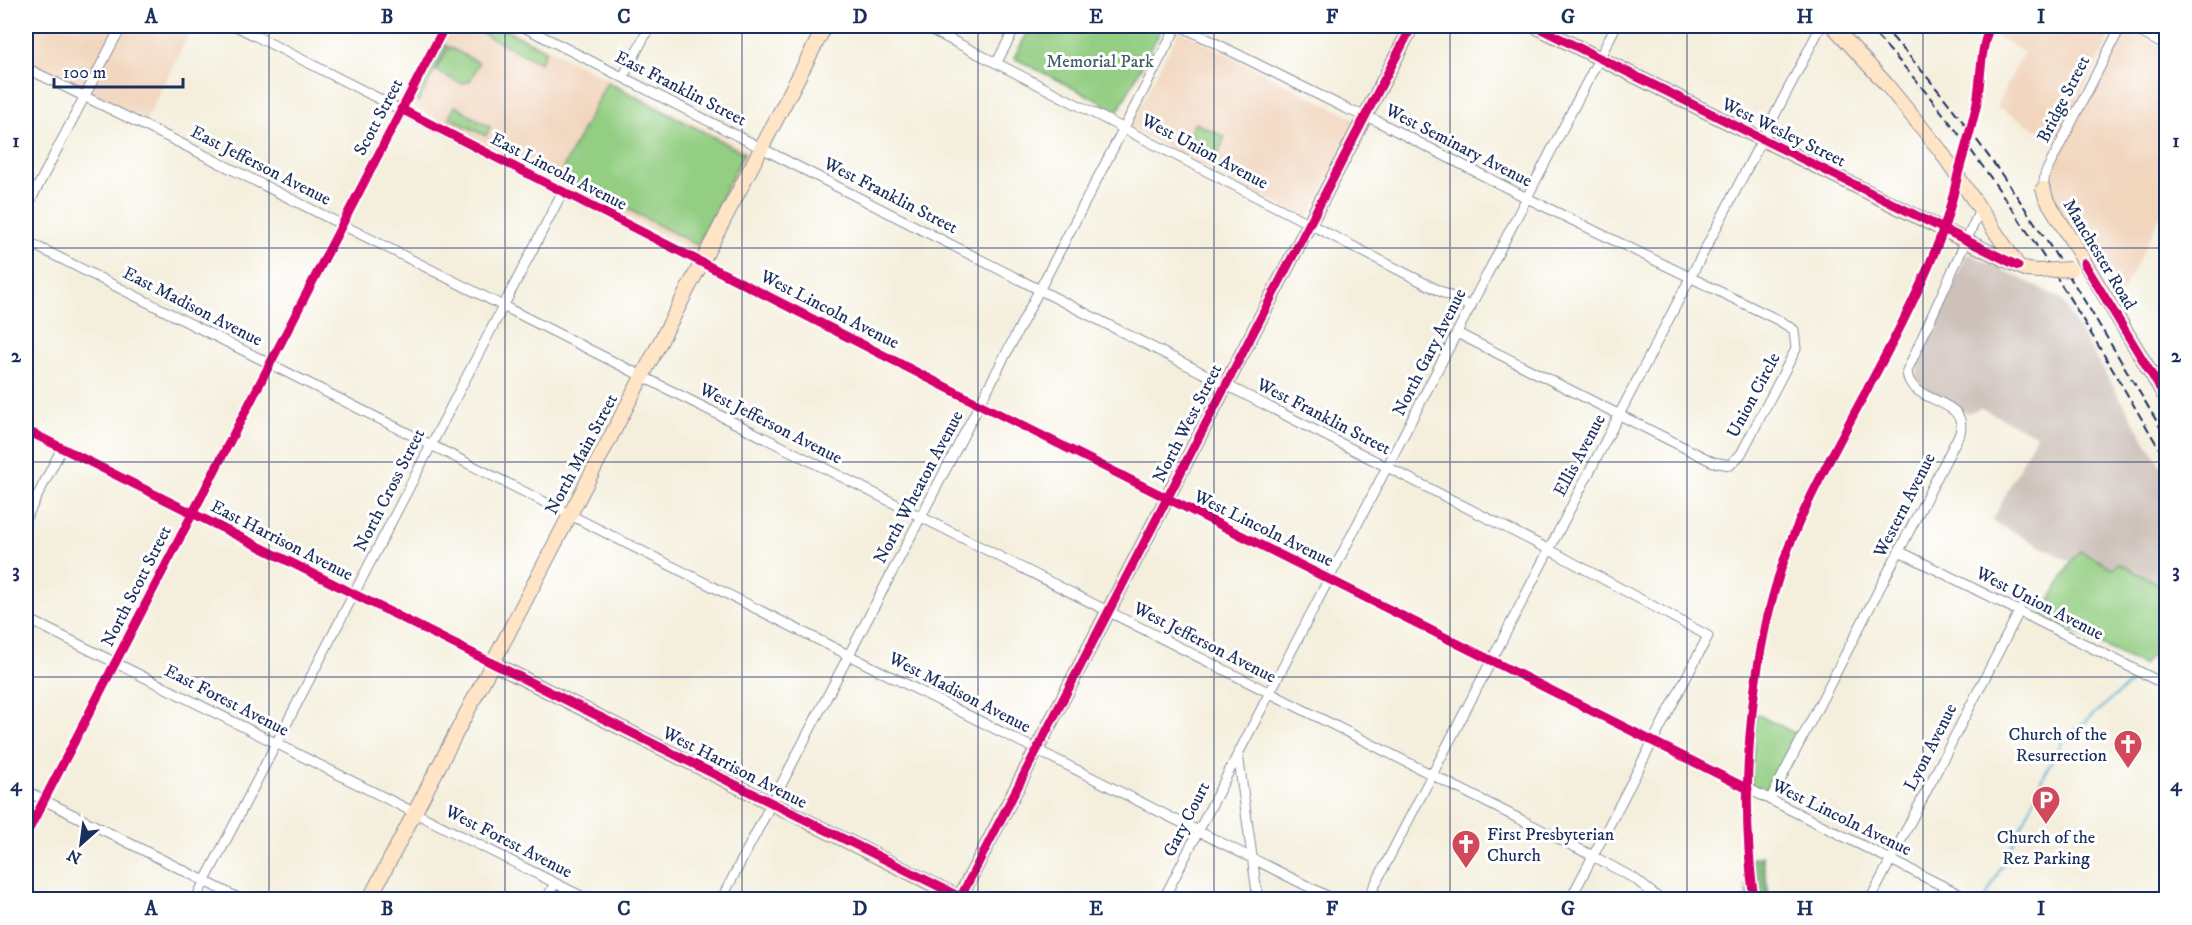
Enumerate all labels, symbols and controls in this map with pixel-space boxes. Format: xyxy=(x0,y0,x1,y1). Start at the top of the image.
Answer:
text: A xyxy=(144,5,159,30)
text: B xyxy=(381,5,393,30)
text: C xyxy=(617,5,631,30)
text: D xyxy=(853,5,868,30)
text: E xyxy=(1089,5,1103,30)
text: F xyxy=(1326,5,1339,30)
text: G xyxy=(1561,5,1575,30)
text: H xyxy=(1797,5,1814,30)
text: I xyxy=(2037,5,2045,30)
street label: East Franklin Street xyxy=(611,46,750,132)
scale bar xyxy=(54,51,183,89)
park label: Memorial Park xyxy=(1046,51,1154,73)
street label: Bridge Street xyxy=(2033,52,2095,146)
text: 100 m xyxy=(63,62,106,84)
street label: Scott Street xyxy=(349,75,408,160)
street label: West Wesley Street xyxy=(1717,93,1850,173)
street label: West Seminary Avenue xyxy=(1381,99,1536,192)
street label: West Union Avenue xyxy=(1137,109,1272,195)
street label: East Jefferson Avenue xyxy=(187,121,334,211)
street label: East Lincoln Avenue xyxy=(487,128,630,216)
text: 1 xyxy=(12,129,20,154)
text: 1 xyxy=(2172,129,2180,154)
street label: West Franklin Street xyxy=(819,152,961,239)
street label: Manchester Road xyxy=(2057,195,2141,314)
street label: East Madison Avenue xyxy=(119,262,266,352)
street label: West Lincoln Avenue xyxy=(756,265,903,354)
street label: North Gary Avenue xyxy=(1388,285,1471,420)
text: 2 xyxy=(11,344,22,369)
text: 2 xyxy=(2171,344,2182,369)
street label: Union Circle xyxy=(1722,349,1785,442)
street label: North West Street xyxy=(1149,360,1227,486)
street label: West Franklin Street xyxy=(1252,373,1394,460)
street label: West Jefferson Avenue xyxy=(695,378,846,469)
street label: North Main Street xyxy=(541,390,623,519)
street label: North Wheaton Avenue xyxy=(869,407,969,568)
street label: Ellis Avenue xyxy=(1549,411,1611,500)
street label: North Cross Street xyxy=(350,425,430,555)
street label: Western Avenue xyxy=(1869,450,1941,562)
street label: West Lincoln Avenue xyxy=(1189,485,1337,572)
street label: East Harrison Avenue xyxy=(207,496,356,586)
street label: North Scott Street xyxy=(97,522,177,651)
text: 3 xyxy=(12,559,20,584)
text: 3 xyxy=(2172,559,2180,584)
street label: West Union Avenue xyxy=(1971,562,2107,646)
street label: West Jefferson Avenue xyxy=(1129,597,1280,688)
street label: West Madison Avenue xyxy=(884,647,1034,738)
street label: East Forest Avenue xyxy=(161,660,293,742)
street label: Lyon Avenue xyxy=(1899,700,1962,795)
street label: West Harrison Avenue xyxy=(658,721,811,814)
place label: Church of the Resurrection xyxy=(2008,724,2108,767)
church icon: Church of the Resurrection xyxy=(2112,728,2144,770)
text: 4 xyxy=(10,773,23,798)
text: 4 xyxy=(2170,773,2183,798)
street label: West Lincoln Avenue xyxy=(1767,774,1915,861)
street label: Gary Court xyxy=(1159,778,1215,861)
parking icon: Church of the Rez Parking xyxy=(2030,784,2062,826)
street label: West Forest Avenue xyxy=(440,800,576,883)
north arrow xyxy=(51,814,111,874)
place label: First Presbyterian Church xyxy=(1487,824,1615,867)
place label: Church of the Rez Parking xyxy=(1997,827,2095,870)
church icon: First Presbyterian Church xyxy=(1450,828,1482,870)
text: N xyxy=(64,844,85,868)
text: A xyxy=(144,897,159,922)
text: B xyxy=(381,897,393,922)
text: C xyxy=(617,897,631,922)
text: D xyxy=(853,897,868,922)
text: E xyxy=(1089,897,1103,922)
text: F xyxy=(1326,897,1339,922)
text: G xyxy=(1561,897,1575,922)
text: H xyxy=(1797,897,1814,922)
text: I xyxy=(2037,897,2045,922)

